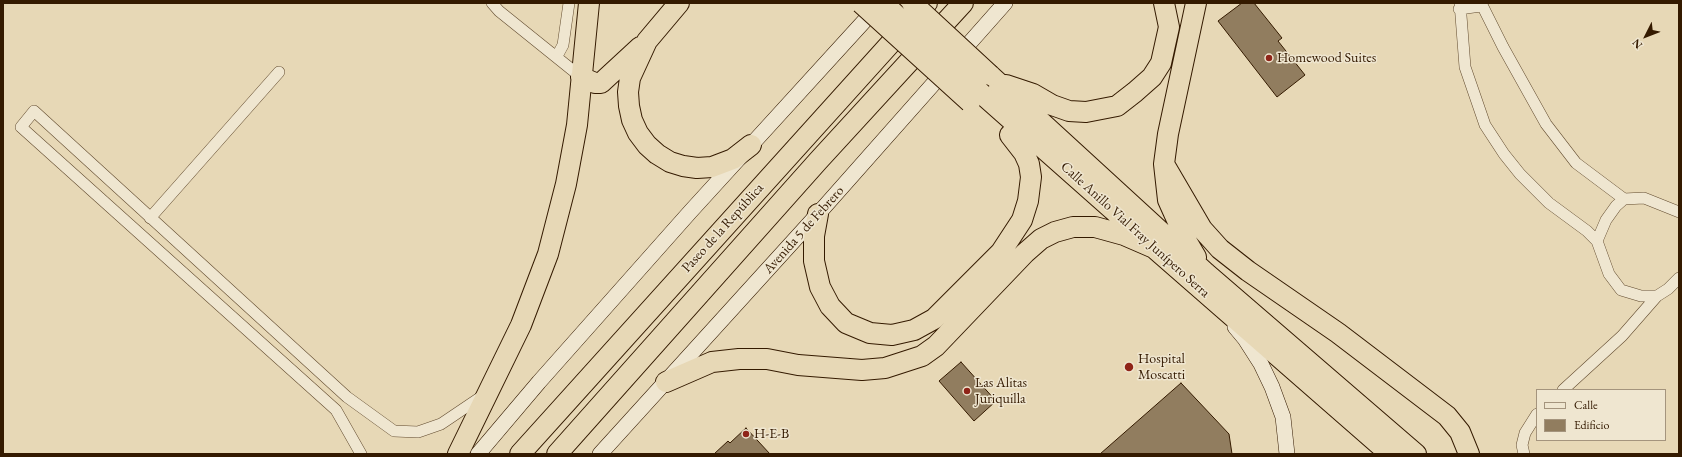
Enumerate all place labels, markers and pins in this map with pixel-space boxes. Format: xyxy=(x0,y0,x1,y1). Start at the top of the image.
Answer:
place label: Homewood Suites xyxy=(1277,50,1376,66)
marker: Homewood Suites xyxy=(1264,53,1274,63)
place label: Hospital Moscatti xyxy=(1138,351,1185,384)
marker: Hospital Moscatti xyxy=(1123,361,1135,373)
place label: Las Alitas Juriquilla xyxy=(975,375,1027,408)
marker: Las Alitas Juriquilla xyxy=(962,386,972,396)
place label: H-E-B xyxy=(754,426,789,442)
marker: H-E-B xyxy=(741,429,751,439)

